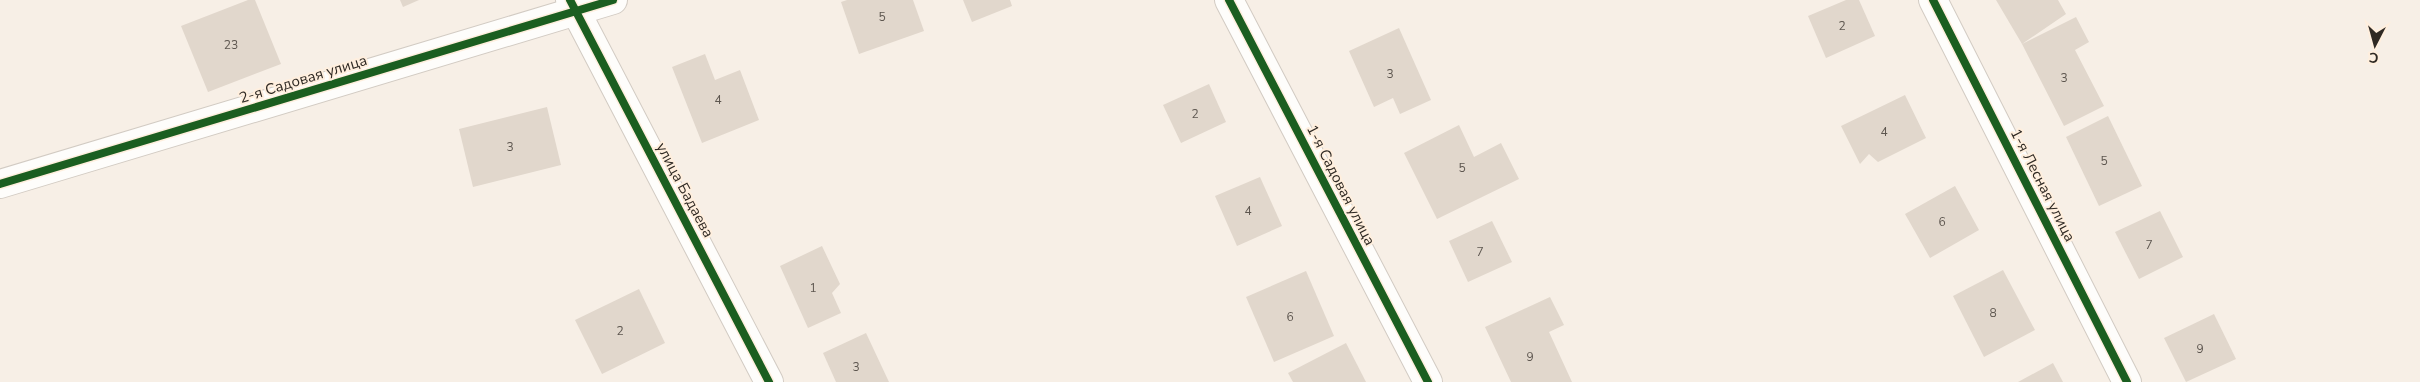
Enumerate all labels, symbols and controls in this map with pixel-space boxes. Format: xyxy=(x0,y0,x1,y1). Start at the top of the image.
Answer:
house number: 5 xyxy=(878,9,886,25)
house number: 2 xyxy=(1838,18,1846,34)
north arrow xyxy=(2350,20,2400,70)
house number: 23 xyxy=(224,37,238,53)
text: С xyxy=(2367,47,2379,67)
street label: 2-я Садовая улица xyxy=(237,50,369,108)
house number: 3 xyxy=(1386,66,1394,82)
house number: 3 xyxy=(2060,70,2068,86)
house number: 4 xyxy=(714,92,722,108)
house number: 2 xyxy=(1191,106,1199,122)
street label: 1-я Садовая улица xyxy=(1302,121,1380,249)
house number: 4 xyxy=(1880,124,1888,140)
street label: 1-я Лесная улица xyxy=(2006,125,2080,245)
house number: 3 xyxy=(506,139,514,155)
street label: улица Бадаева xyxy=(652,139,718,241)
house number: 5 xyxy=(2100,153,2108,169)
house number: 5 xyxy=(1458,160,1466,176)
house number: 4 xyxy=(1244,203,1252,219)
house number: 6 xyxy=(1938,214,1946,230)
house number: 7 xyxy=(2145,237,2153,253)
house number: 7 xyxy=(1476,244,1484,260)
house number: 1 xyxy=(809,280,817,296)
house number: 8 xyxy=(1989,305,1997,321)
house number: 6 xyxy=(1286,309,1294,325)
house number: 2 xyxy=(616,323,624,339)
house number: 9 xyxy=(2196,341,2204,357)
house number: 9 xyxy=(1526,349,1534,365)
house number: 3 xyxy=(852,359,860,375)

